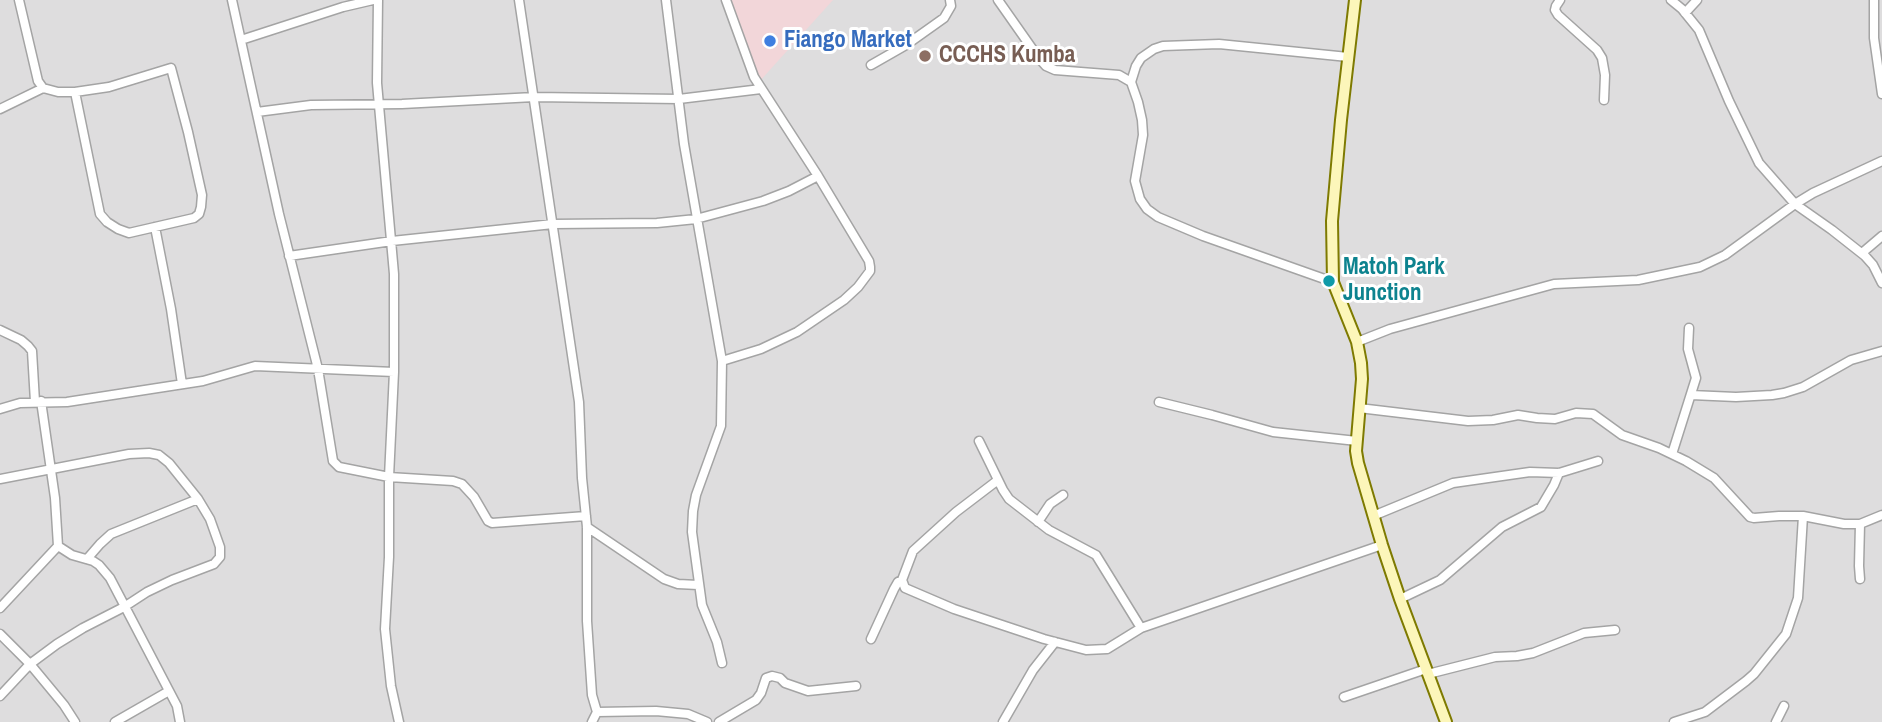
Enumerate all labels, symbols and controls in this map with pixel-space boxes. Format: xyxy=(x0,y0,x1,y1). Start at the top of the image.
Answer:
place label: Fiango Market xyxy=(784,27,912,55)
marker: Fiango Market xyxy=(762,33,778,49)
place label: CCCHS Kumba xyxy=(939,42,1075,70)
marker: CCCHS Kumba xyxy=(917,48,933,64)
place label: Matoh Park Junction xyxy=(1343,254,1445,308)
marker: Matoh Park Junction xyxy=(1321,273,1337,289)

